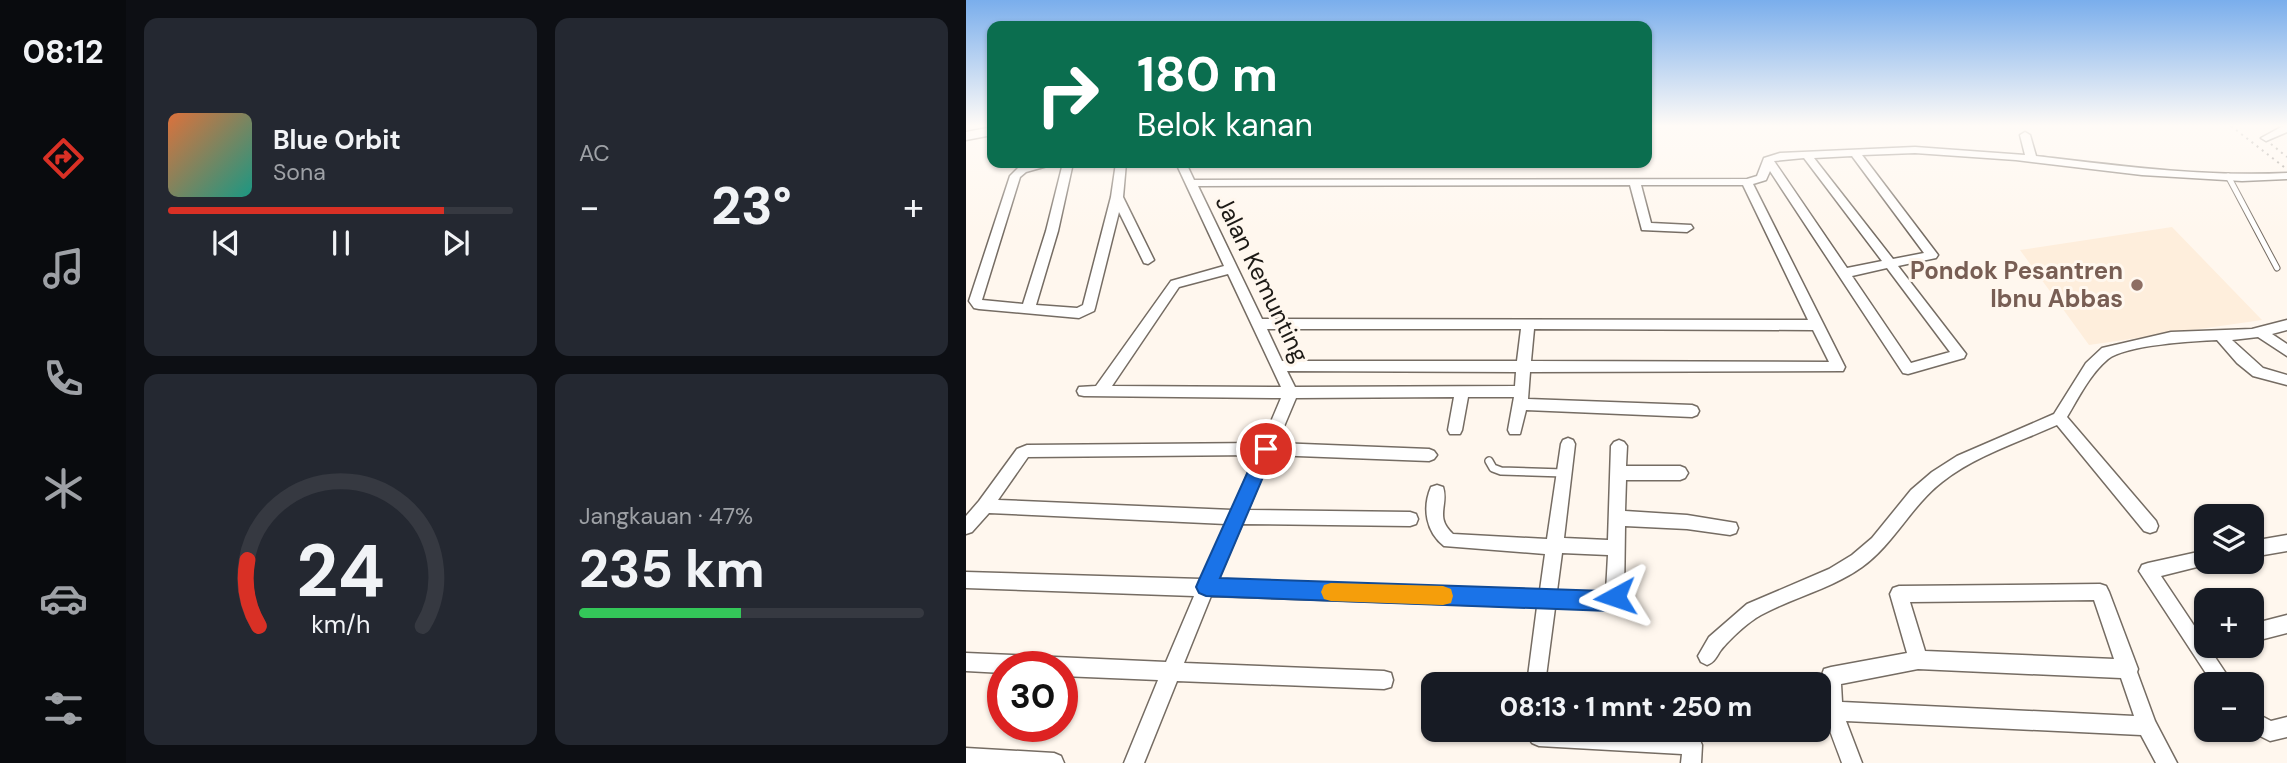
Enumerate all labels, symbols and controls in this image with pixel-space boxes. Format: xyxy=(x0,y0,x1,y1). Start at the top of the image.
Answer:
text: 08:12 xyxy=(22,31,104,73)
text: 180 m xyxy=(1137,42,1278,106)
icon: right xyxy=(1022,49,1113,140)
text: Belok kanan xyxy=(1137,104,1313,146)
text: Blue Orbit xyxy=(273,123,401,157)
icon: directions xyxy=(39,134,88,183)
text: AC xyxy=(579,138,610,168)
text: Sona xyxy=(273,157,326,187)
text: 23° xyxy=(711,172,792,240)
text: − xyxy=(579,182,600,232)
text: + xyxy=(903,182,924,232)
street label: Jalan Kemunting xyxy=(1209,190,1316,367)
icon: previous xyxy=(207,224,245,262)
icon: pause xyxy=(322,224,360,262)
icon: next xyxy=(437,224,475,262)
icon: music xyxy=(39,244,88,293)
place label: Pondok Pesantren Ibnu Abbas xyxy=(1910,255,2123,314)
marker: Pondok Pesantren Ibnu Abbas xyxy=(2129,277,2145,293)
icon: phone xyxy=(39,354,88,403)
pin xyxy=(1236,419,1296,479)
icon: arrive xyxy=(1247,430,1285,468)
icon: climate xyxy=(39,464,88,513)
text: Jangkauan · 47% xyxy=(579,501,753,531)
map controls xyxy=(2194,504,2264,742)
button: layers xyxy=(2194,504,2264,574)
text: 24 xyxy=(296,524,385,619)
text: 235 km xyxy=(579,535,765,603)
position arrow xyxy=(1578,560,1652,634)
icon: car xyxy=(39,574,88,623)
button: + xyxy=(2194,588,2264,658)
text: km/h xyxy=(311,607,370,640)
speed limit sign: 30 xyxy=(987,651,1078,742)
button: − xyxy=(2194,672,2264,742)
icon: filters xyxy=(39,684,88,733)
text: 08:13 · 1 mnt · 250 m xyxy=(1500,690,1752,724)

